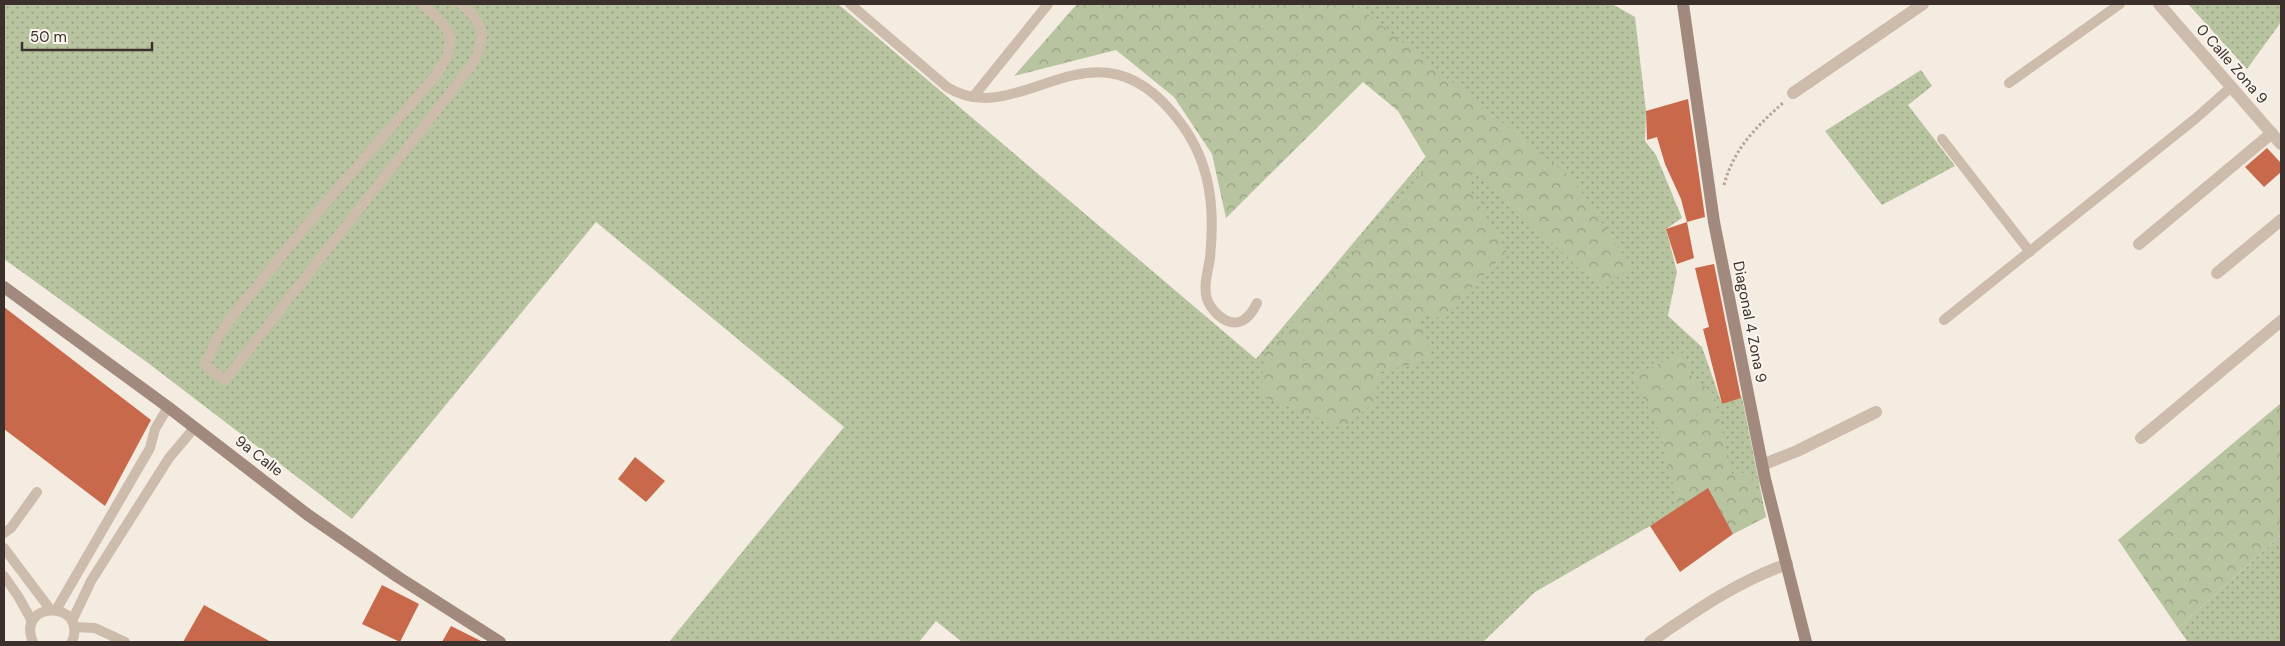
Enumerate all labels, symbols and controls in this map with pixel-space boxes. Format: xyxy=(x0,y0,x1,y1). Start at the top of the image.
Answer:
scale bar xyxy=(22,20,152,52)
street label: 0 Calle Zona 9 xyxy=(2192,20,2272,108)
text: 50 m xyxy=(30,27,67,47)
street label: Diagonal 4 Zona 9 xyxy=(1728,260,1772,384)
street label: 9a Calle xyxy=(231,431,287,481)

